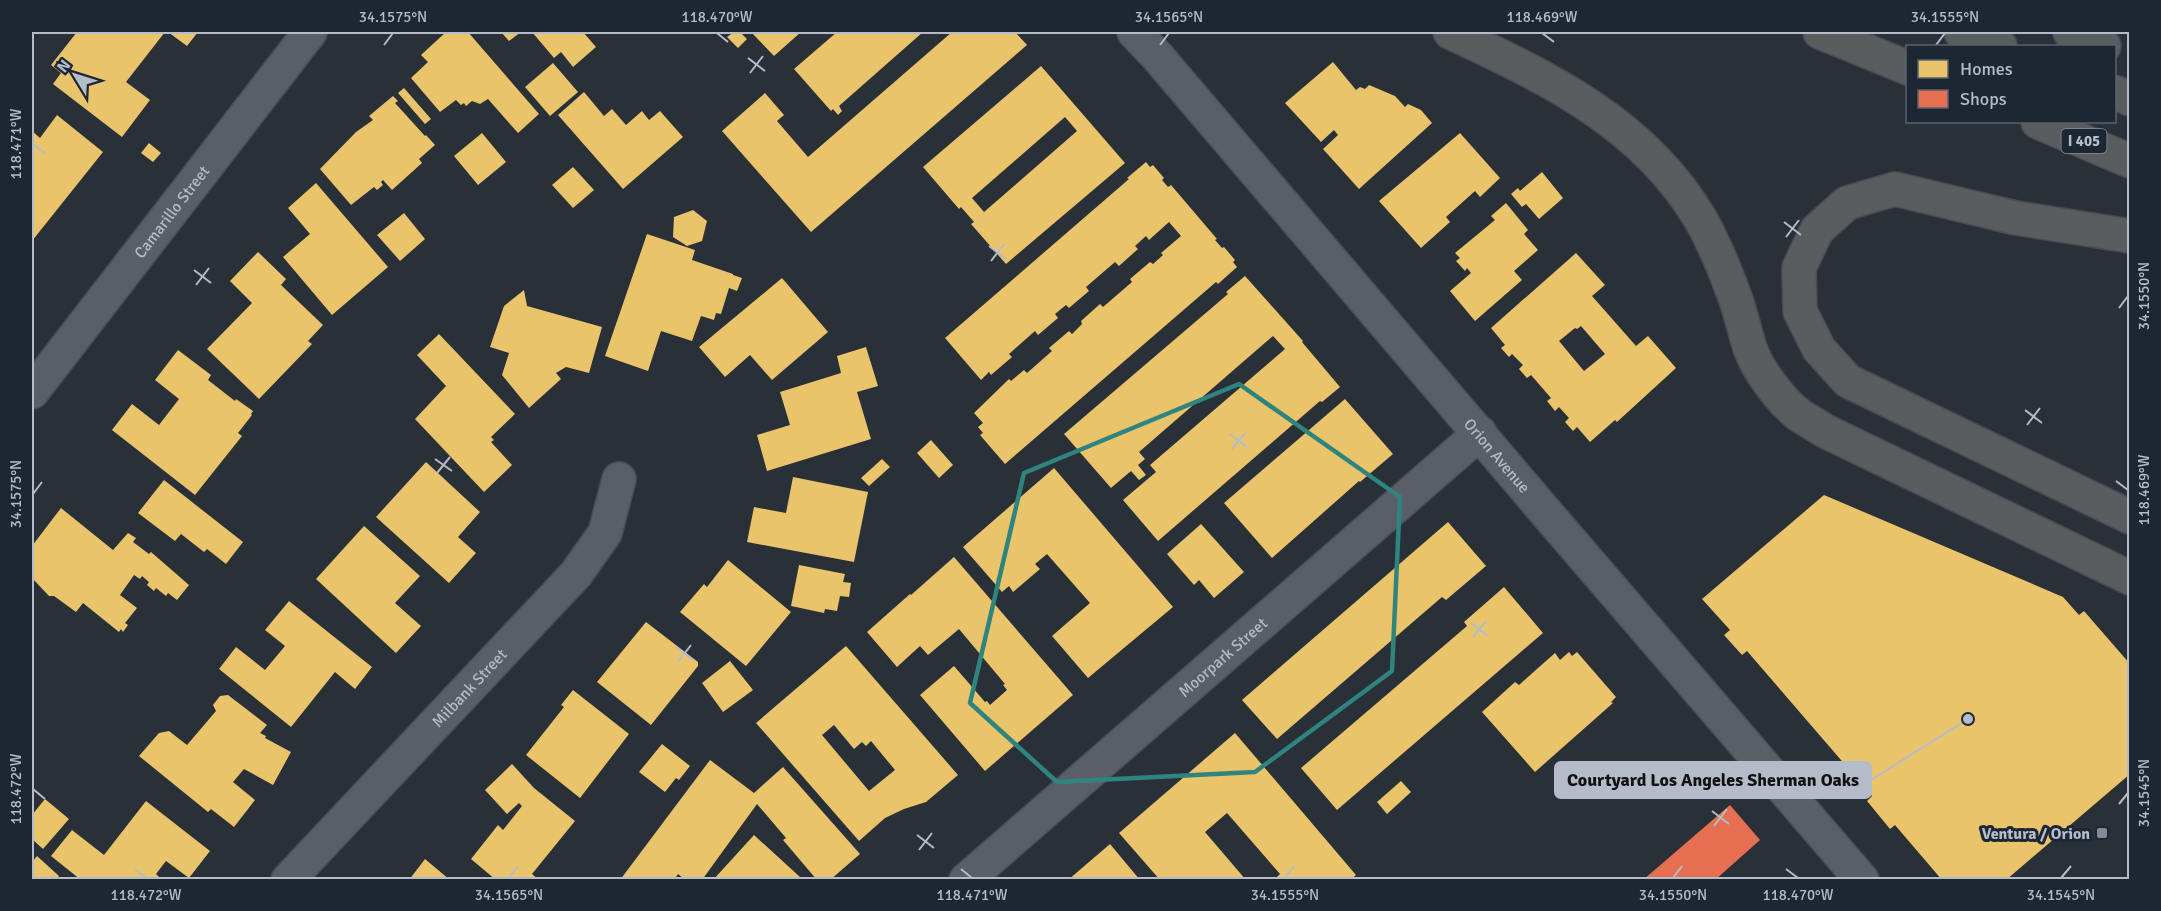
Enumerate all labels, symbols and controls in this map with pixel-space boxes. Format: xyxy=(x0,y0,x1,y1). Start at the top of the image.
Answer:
text: 34.1575°N xyxy=(359,8,427,26)
text: 118.470°W xyxy=(682,8,753,26)
text: 34.1565°N xyxy=(1135,8,1203,26)
text: 118.469°W xyxy=(1507,8,1578,26)
text: 34.1555°N xyxy=(1911,8,1979,26)
north arrow xyxy=(45,45,105,105)
legend xyxy=(1906,45,2116,123)
text: N xyxy=(53,56,75,77)
text: Homes xyxy=(1960,58,2013,80)
text: Shops xyxy=(1960,88,2007,110)
text: 118.471°W xyxy=(7,108,25,179)
road number: I 405 xyxy=(2062,129,2106,153)
street label: Camarillo Street xyxy=(130,162,214,262)
text: 34.1550°N xyxy=(2135,262,2153,330)
street label: Orion Avenue xyxy=(1459,415,1534,497)
text: 118.469°W xyxy=(2135,454,2153,525)
text: 34.1575°N xyxy=(7,460,25,528)
street label: Moorpark Street xyxy=(1175,613,1272,702)
street label: Milbank Street xyxy=(428,645,512,732)
text: 118.472°W xyxy=(7,753,25,824)
text: 34.1545°N xyxy=(2135,759,2153,827)
callout: Courtyard Los Angeles Sherman Oaks xyxy=(1555,762,1871,798)
text: Courtyard Los Angeles Sherman Oaks xyxy=(1567,769,1859,791)
place label: Ventura / Orion xyxy=(1982,824,2090,844)
marker: Ventura / Orion xyxy=(2095,826,2109,840)
text: 118.472°W xyxy=(111,886,182,904)
text: 34.1565°N xyxy=(475,886,543,904)
text: 118.471°W xyxy=(937,886,1008,904)
text: 34.1555°N xyxy=(1251,886,1319,904)
text: 34.1550°N xyxy=(1639,886,1707,904)
text: 118.470°W xyxy=(1763,886,1834,904)
text: 34.1545°N xyxy=(2027,886,2095,904)

